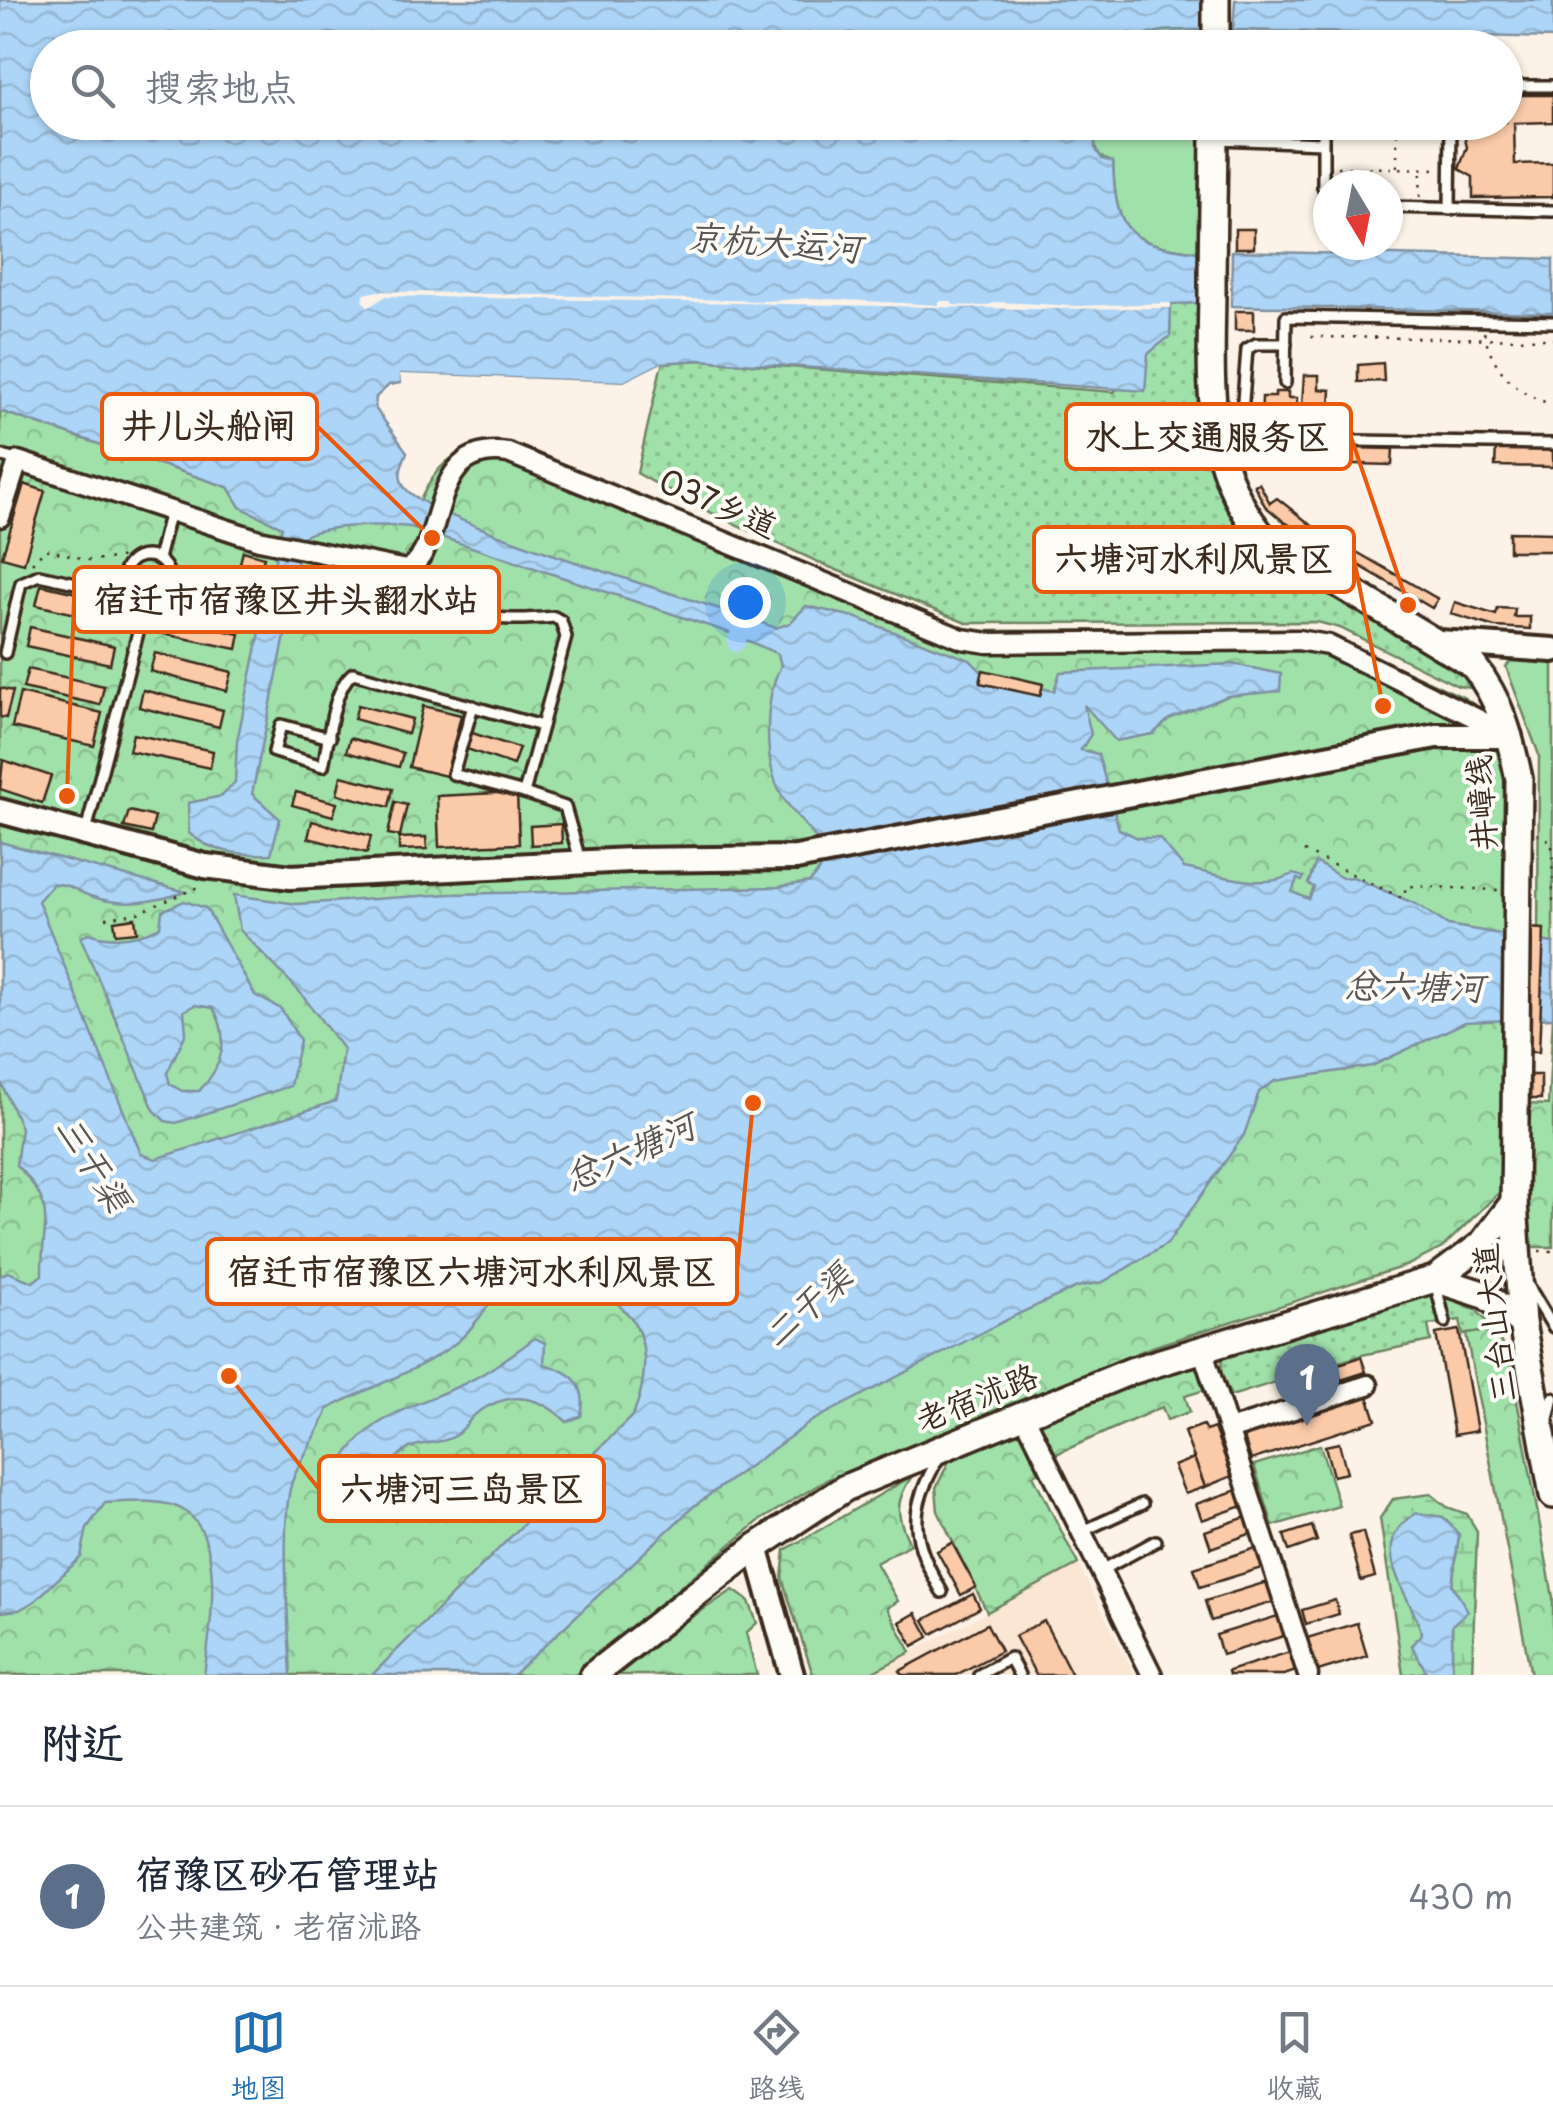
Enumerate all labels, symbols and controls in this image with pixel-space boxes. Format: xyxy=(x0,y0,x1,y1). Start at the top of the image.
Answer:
search box xyxy=(30,30,1523,140)
text: 搜索地点 xyxy=(145,57,297,114)
icon: search xyxy=(65,58,120,113)
north arrow xyxy=(1313,170,1403,260)
water label: 京杭大运河 xyxy=(685,208,868,273)
callout: 井儿头船闸 xyxy=(102,394,317,459)
text: 井儿头船闸 xyxy=(121,397,297,450)
callout: 水上交通服务区 xyxy=(1066,404,1351,469)
text: 水上交通服务区 xyxy=(1085,408,1331,461)
street label: 037乡道 xyxy=(652,456,785,549)
callout: 六塘河水利风景区 xyxy=(1034,527,1354,592)
text: 六塘河水利风景区 xyxy=(1054,530,1334,583)
callout: 宿迁市宿豫区井头翻水站 xyxy=(74,567,499,632)
text: 宿迁市宿豫区井头翻水站 xyxy=(93,571,479,624)
your location xyxy=(720,577,771,628)
street label: 井嶂线 xyxy=(1453,754,1507,853)
water label: 总六塘河 xyxy=(1344,957,1489,1012)
water label: 总六塘河 xyxy=(554,1095,708,1202)
water label: 三干渠 xyxy=(45,1104,147,1224)
callout: 宿迁市宿豫区六塘河水利风景区 xyxy=(207,1239,737,1304)
street label: 三台山大道 xyxy=(1459,1241,1527,1406)
text: 宿迁市宿豫区六塘河水利风景区 xyxy=(227,1243,717,1296)
water label: 二干渠 xyxy=(750,1247,865,1359)
pin: 1 xyxy=(1274,1344,1340,1426)
street label: 老宿沭路 xyxy=(908,1350,1045,1442)
callout: 六塘河三岛景区 xyxy=(319,1456,604,1521)
text: 六塘河三岛景区 xyxy=(339,1460,585,1513)
text: 附近 xyxy=(40,1709,124,1772)
text: 宿豫区砂石管理站 xyxy=(135,1844,439,1901)
text: 1 xyxy=(65,1872,80,1920)
text: 430 m xyxy=(1408,1872,1513,1920)
text: 公共建筑 · 老宿沭路 xyxy=(135,1901,421,1949)
tab: 地图 xyxy=(231,2005,287,2108)
tab: 路线 xyxy=(748,2005,804,2108)
tab: 收藏 xyxy=(1266,2005,1322,2108)

